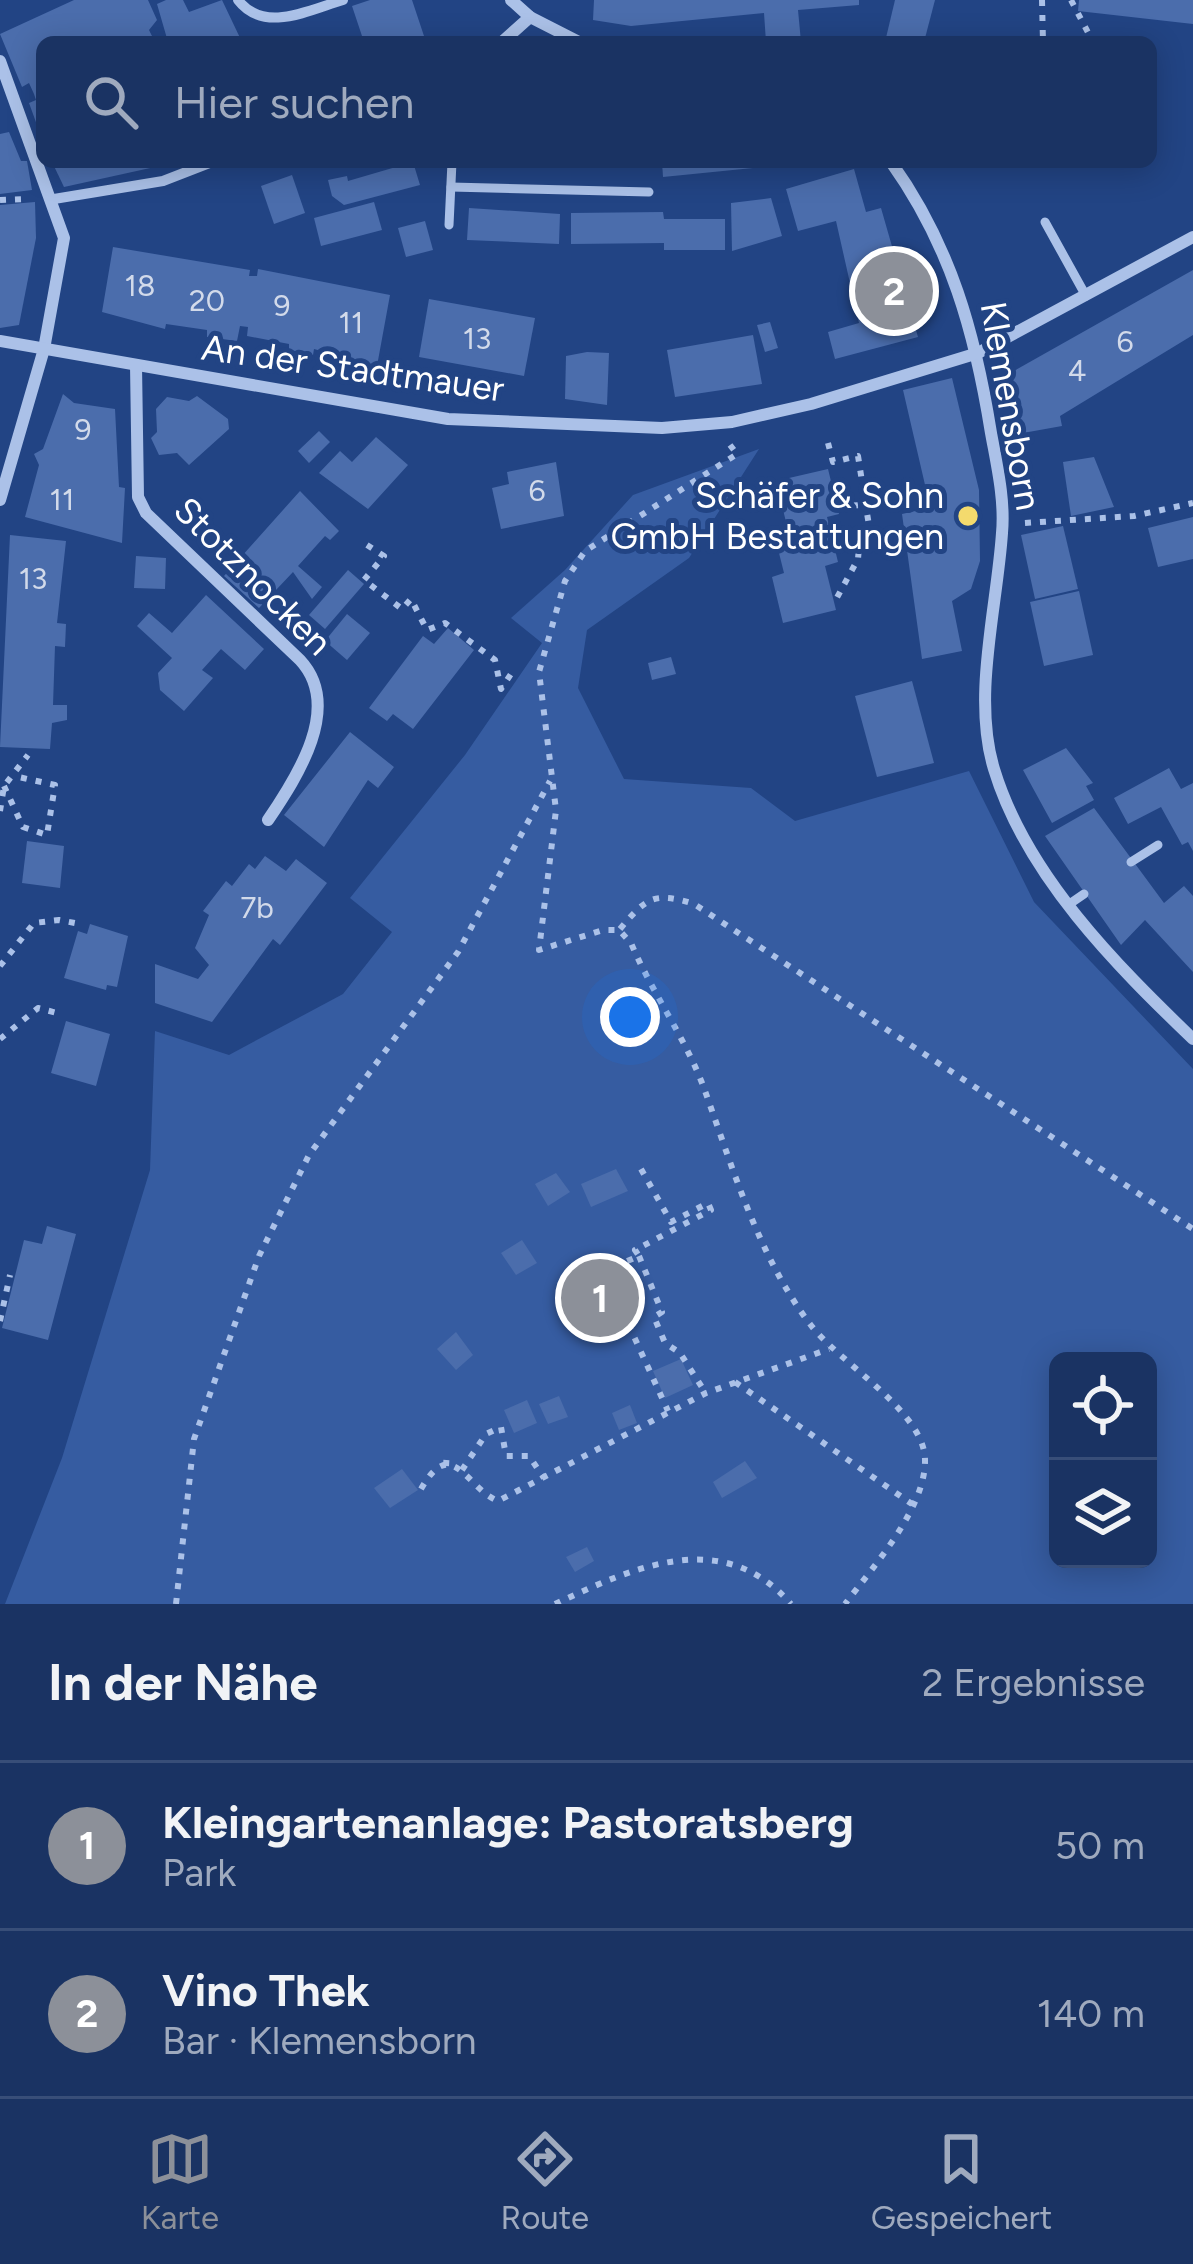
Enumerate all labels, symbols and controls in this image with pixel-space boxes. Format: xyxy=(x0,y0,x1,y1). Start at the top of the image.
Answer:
search box xyxy=(36,36,1157,168)
icon: search xyxy=(78,69,144,135)
text: Hier suchen xyxy=(174,75,414,129)
pin: 2 xyxy=(855,246,933,336)
house number: 18 xyxy=(125,267,155,304)
house number: 20 xyxy=(189,282,225,319)
house number: 9 xyxy=(274,287,290,324)
street label: Klemensborn xyxy=(972,298,1050,514)
house number: 11 xyxy=(339,304,363,341)
house number: 13 xyxy=(463,320,491,357)
house number: 6 xyxy=(1117,323,1134,360)
street label: An der Stadtmauer xyxy=(199,326,507,410)
house number: 4 xyxy=(1068,352,1086,389)
house number: 9 xyxy=(75,411,91,448)
house number: 6 xyxy=(529,472,546,509)
place label: Schäfer & Sohn GmbH Bestattungen xyxy=(610,474,944,558)
house number: 11 xyxy=(50,481,74,518)
street label: Stotznocken xyxy=(165,488,341,664)
marker: Schäfer & Sohn GmbH Bestattungen xyxy=(955,503,981,529)
house number: 13 xyxy=(19,560,47,597)
house number: 7b xyxy=(240,889,274,926)
your location xyxy=(600,987,660,1047)
pin: 1 xyxy=(561,1253,639,1343)
map controls xyxy=(1049,1352,1157,1568)
button: locate xyxy=(1049,1352,1157,1460)
button: layers xyxy=(1049,1460,1157,1568)
text: In der Nähe xyxy=(48,1652,318,1713)
text: 2 Ergebnisse xyxy=(922,1659,1145,1706)
text: Kleingartenanlage: Pastoratsberg xyxy=(162,1795,854,1849)
text: 1 xyxy=(79,1822,95,1869)
text: 50 m xyxy=(1055,1822,1145,1869)
text: Park xyxy=(162,1849,236,1896)
text: Vino Thek xyxy=(162,1963,370,2017)
text: 2 xyxy=(76,1990,98,2037)
text: 140 m xyxy=(1037,1990,1145,2037)
text: Bar · Klemensborn xyxy=(162,2017,477,2064)
tab: Karte xyxy=(141,2126,219,2237)
tab: Route xyxy=(501,2126,589,2237)
tab: Gespeichert xyxy=(871,2126,1052,2237)

